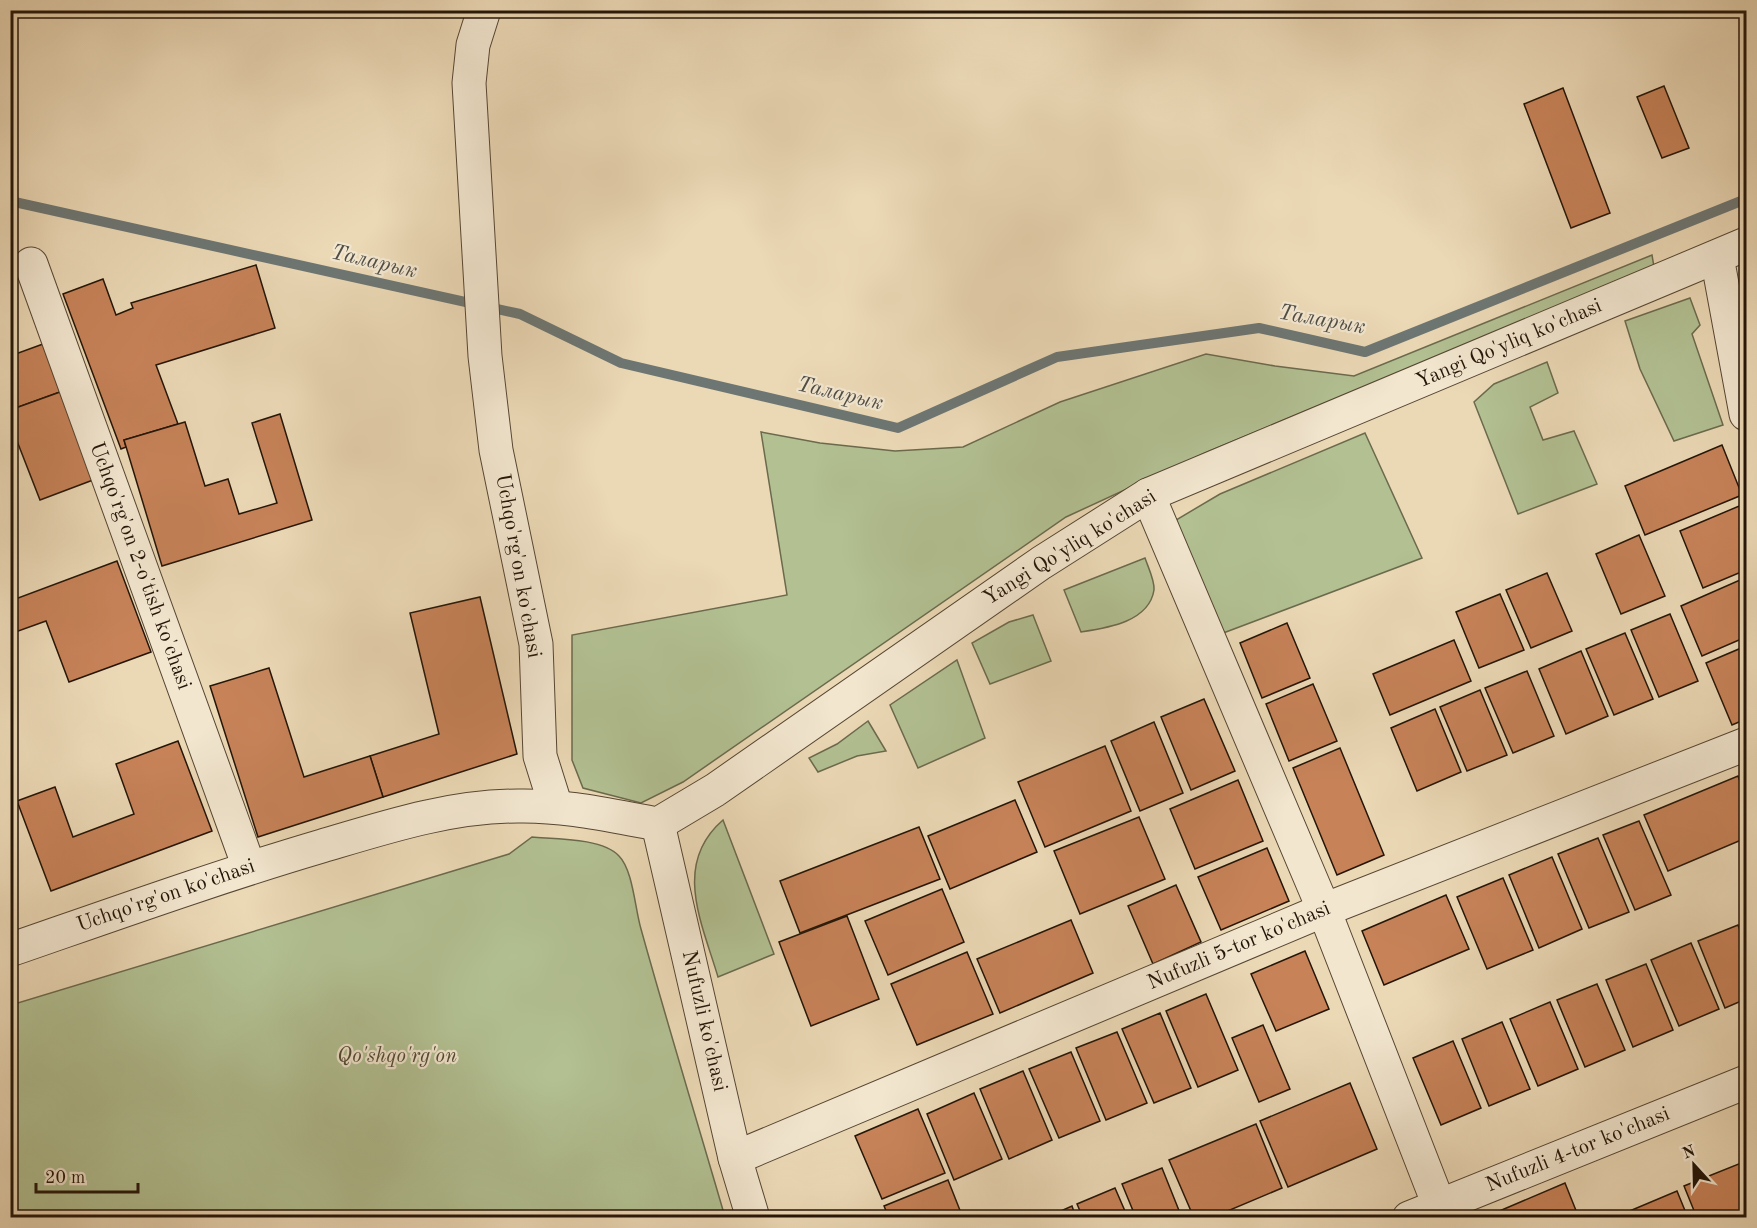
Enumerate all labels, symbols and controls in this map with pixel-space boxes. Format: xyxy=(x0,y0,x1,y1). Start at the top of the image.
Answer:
water label: Таларык xyxy=(329,241,419,283)
street label: Yangi Qo'yliq ko'chasi xyxy=(1413,295,1605,393)
water label: Таларык xyxy=(1277,302,1367,338)
water label: Таларык xyxy=(795,373,885,415)
street label: Uchqo'rg'on 2-o'tish ko'chasi xyxy=(85,440,195,692)
street label: Uchqo'rg'on ko'chasi xyxy=(491,472,545,660)
street label: Yangi Qo'yliq ko'chasi xyxy=(980,486,1160,610)
street label: Uchqo'rg'on ko'chasi xyxy=(74,856,258,936)
street label: Nufuzli 5-tor ko'chasi xyxy=(1145,898,1333,994)
street label: Nufuzli ko'chasi xyxy=(678,948,730,1094)
park label: Qo'shqo'rg'on xyxy=(337,1046,457,1067)
street label: Nufuzli 4-tor ko'chasi xyxy=(1483,1103,1673,1197)
north arrow xyxy=(1664,1135,1724,1195)
text: N xyxy=(1680,1143,1699,1163)
scale bar xyxy=(36,1156,138,1194)
text: 20 m xyxy=(45,1169,85,1187)

